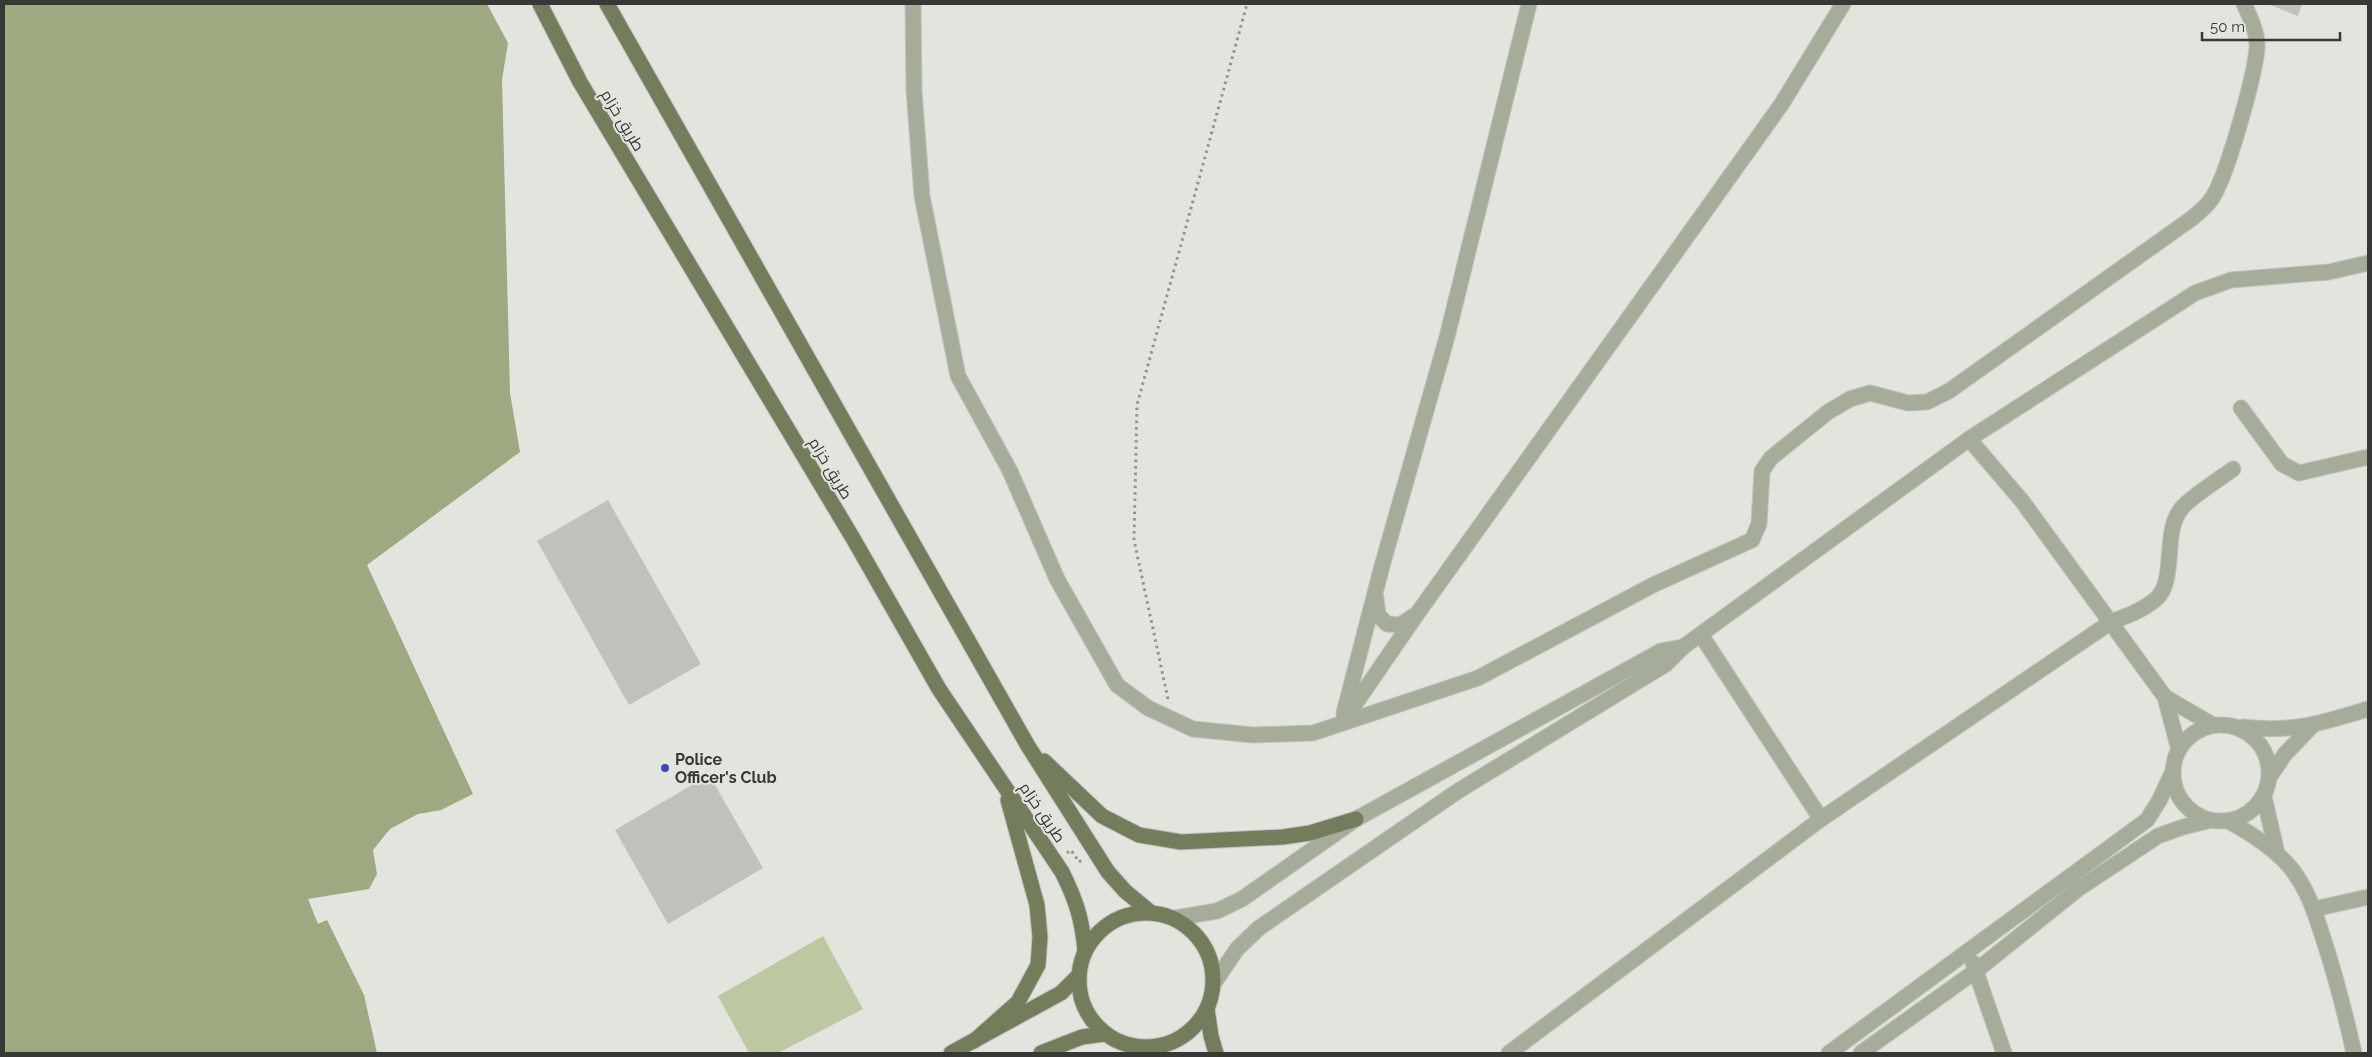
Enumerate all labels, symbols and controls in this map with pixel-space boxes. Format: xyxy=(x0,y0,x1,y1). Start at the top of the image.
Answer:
scale bar xyxy=(2202,10,2340,42)
text: 50 m xyxy=(2210,18,2245,36)
street label: طريق خزام xyxy=(595,86,648,156)
street label: طريق خزام xyxy=(803,434,856,504)
place label: Police Officer's Club xyxy=(675,750,777,787)
marker: Police Officer's Club xyxy=(659,762,671,774)
street label: طريق خزام xyxy=(1014,779,1070,847)

